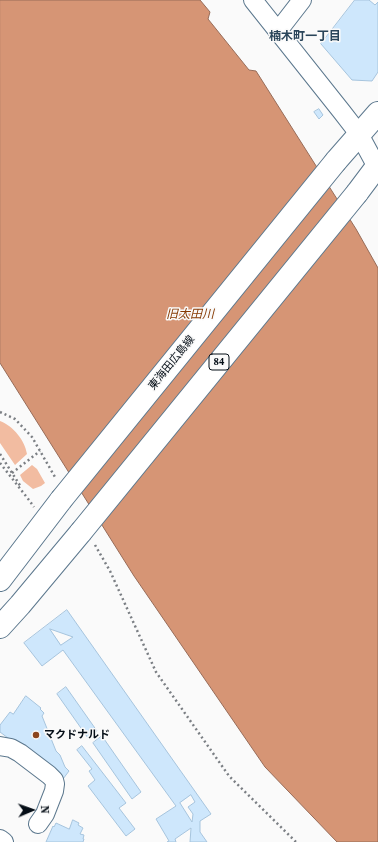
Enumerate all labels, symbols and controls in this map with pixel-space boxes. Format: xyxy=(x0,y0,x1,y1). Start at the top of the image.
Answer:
district label: 楠木町一丁目 xyxy=(269,30,341,44)
water label: 旧太田川 xyxy=(166,308,214,322)
street label: 東海田広島線 xyxy=(146,333,198,393)
road number: 84 xyxy=(209,354,229,370)
place label: マクドナルド xyxy=(44,728,110,742)
marker: マクドナルド xyxy=(31,730,41,740)
north arrow xyxy=(12,790,52,830)
text: N xyxy=(37,805,52,814)

